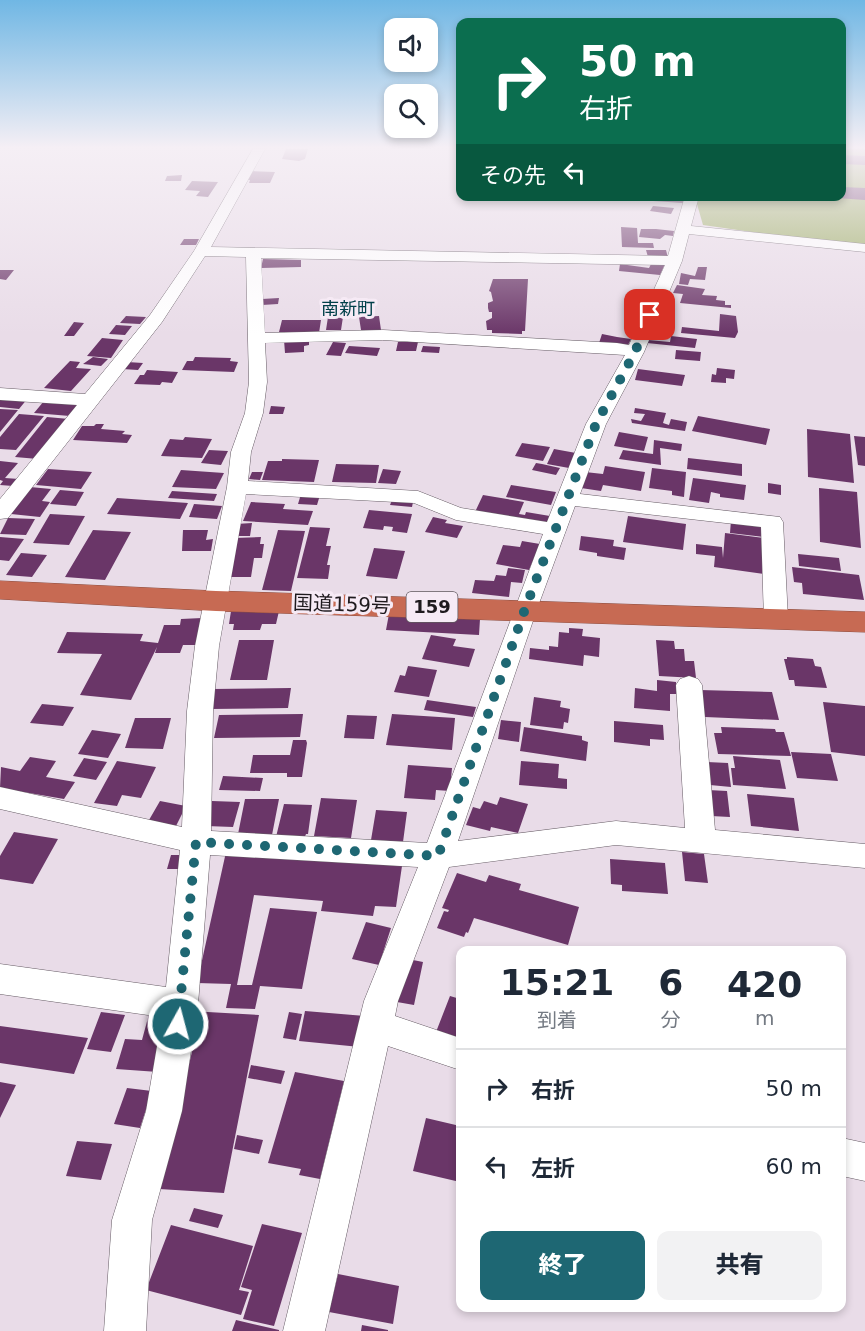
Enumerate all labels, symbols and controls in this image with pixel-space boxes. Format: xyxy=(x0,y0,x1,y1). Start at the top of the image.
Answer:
map controls xyxy=(384,18,438,138)
button: sound xyxy=(384,18,438,72)
text: 50 m xyxy=(579,37,696,86)
icon: right xyxy=(480,42,558,120)
button: search xyxy=(384,84,438,138)
text: 右折 xyxy=(579,93,633,124)
icon: left xyxy=(558,156,591,189)
text: その先 xyxy=(480,163,546,188)
pin xyxy=(624,289,675,340)
district label: 南新町 xyxy=(321,298,375,319)
icon: arrive xyxy=(633,298,666,331)
street label: 国道159号 xyxy=(293,590,391,618)
road number: 159 xyxy=(406,592,458,622)
text: 15:21 xyxy=(500,962,614,1003)
text: 6 xyxy=(658,962,683,1003)
text: 420 xyxy=(727,964,802,1005)
position arrow xyxy=(146,992,210,1056)
text: m xyxy=(755,1006,774,1030)
text: 到着 xyxy=(537,1008,577,1032)
text: 分 xyxy=(661,1008,681,1032)
icon: right xyxy=(480,1072,513,1105)
text: 50 m xyxy=(766,1076,822,1101)
text: 右折 xyxy=(531,1078,575,1103)
icon: left xyxy=(480,1150,513,1183)
text: 60 m xyxy=(766,1154,822,1179)
text: 左折 xyxy=(531,1156,575,1181)
button: 終了 xyxy=(480,1231,645,1300)
button: 共有 xyxy=(657,1231,822,1300)

